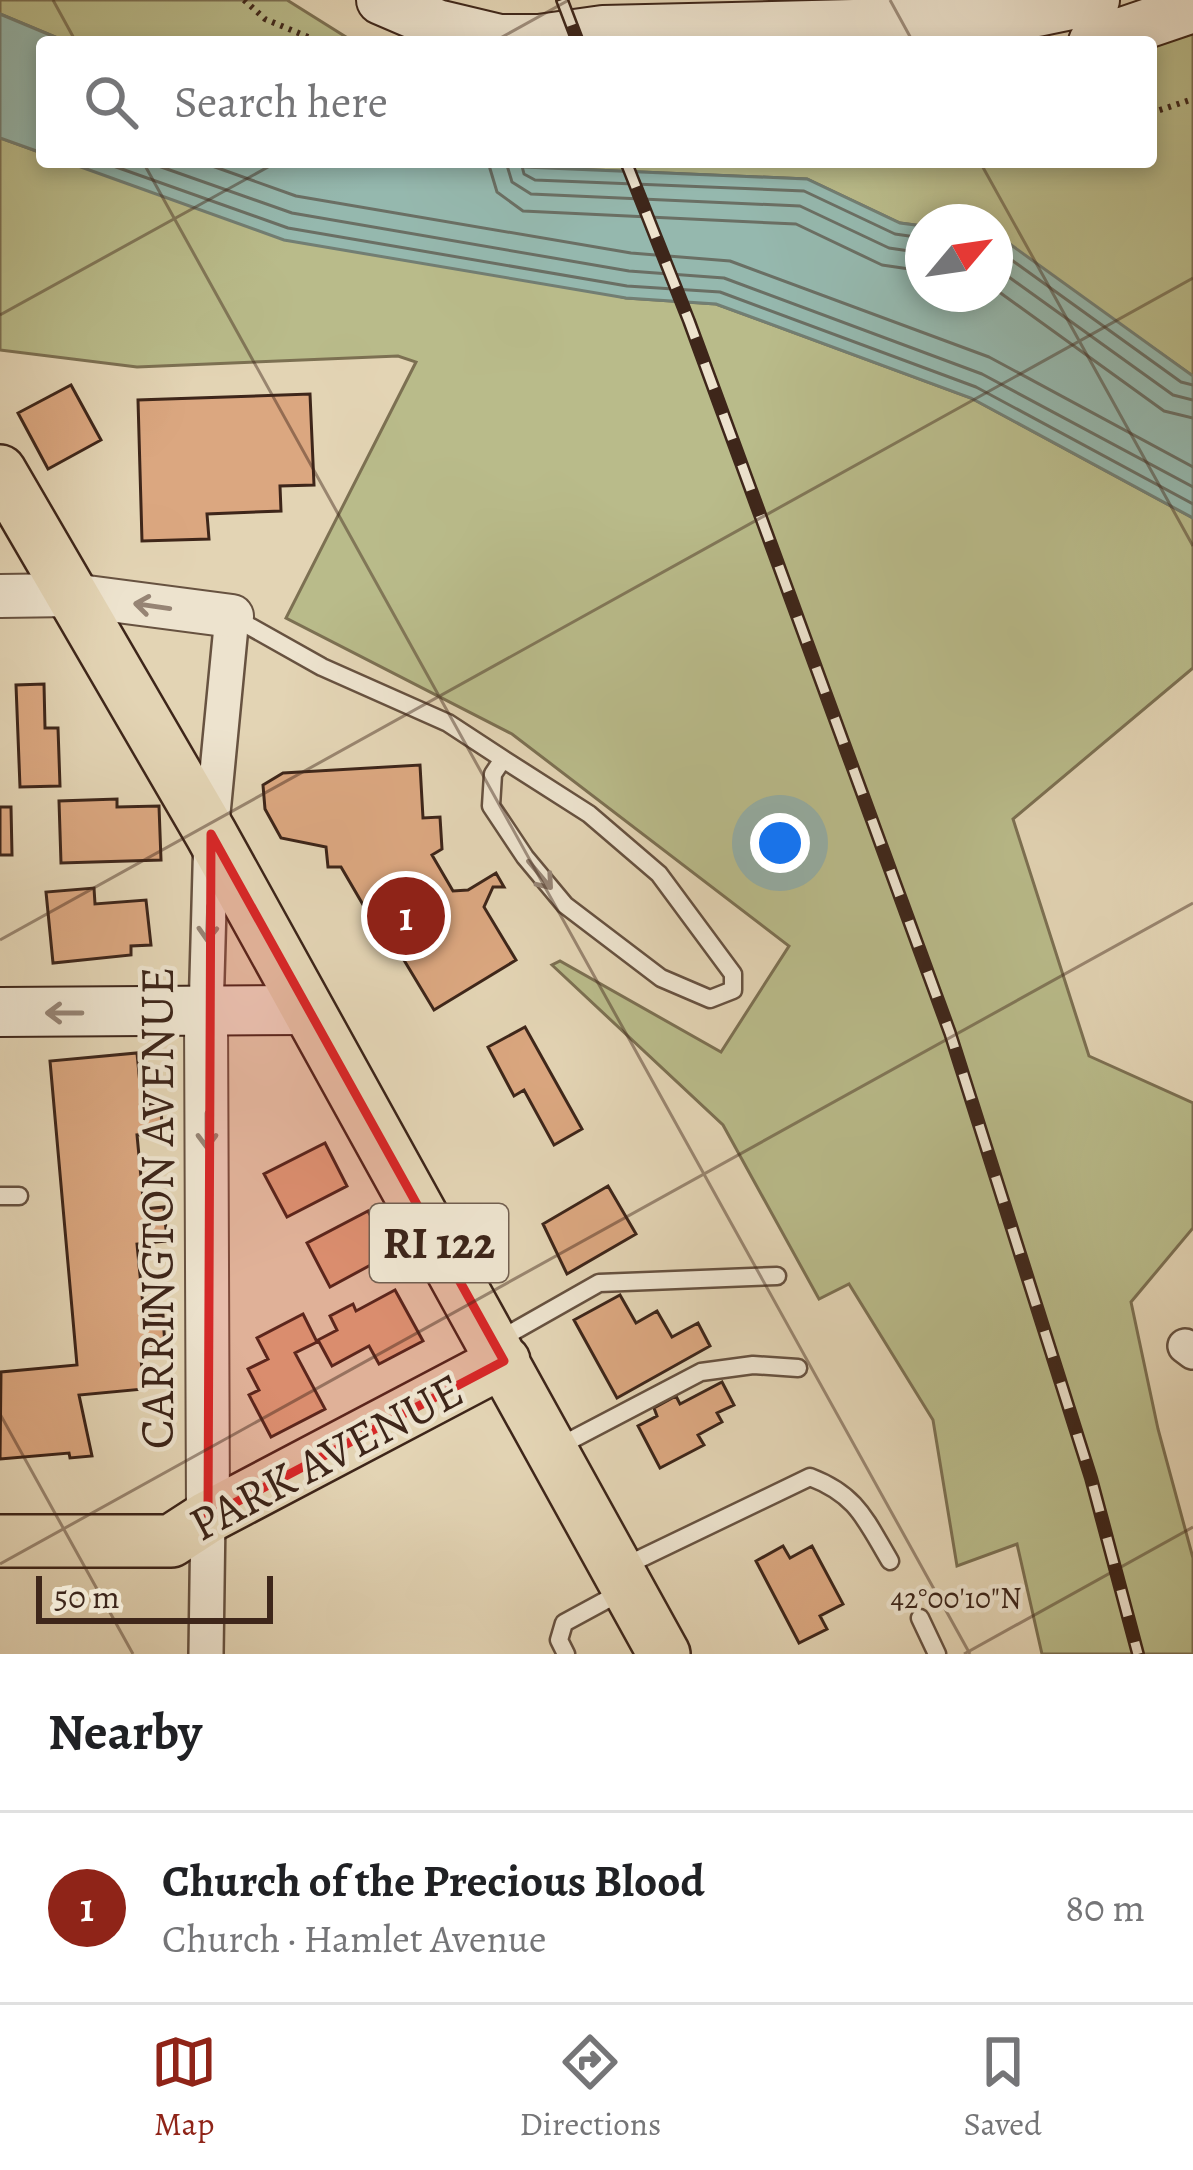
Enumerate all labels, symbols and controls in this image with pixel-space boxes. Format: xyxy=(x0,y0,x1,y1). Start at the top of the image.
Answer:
search box xyxy=(36,36,1157,168)
icon: search xyxy=(78,69,144,135)
text: Search here xyxy=(174,71,388,133)
north arrow xyxy=(905,204,1013,312)
one-way arrow xyxy=(133,594,172,616)
your location xyxy=(750,813,810,873)
one-way arrow xyxy=(525,859,553,890)
pin: 1 xyxy=(367,871,445,961)
one-way arrow xyxy=(197,904,220,943)
street label: CARRINGTON AVENUE xyxy=(124,967,190,1449)
one-way arrow xyxy=(45,1002,84,1024)
one-way arrow xyxy=(195,1111,218,1150)
road number: RI 122 xyxy=(370,1204,508,1282)
street label: PARK AVENUE xyxy=(177,1357,475,1557)
scale bar xyxy=(36,1570,273,1623)
text: 50 m xyxy=(54,1574,120,1619)
text: 42°00'10"N xyxy=(891,1578,1021,1618)
text: Nearby xyxy=(48,1697,202,1767)
text: Church of the Precious Blood xyxy=(162,1850,705,1912)
text: 1 xyxy=(80,1881,94,1934)
text: 80 m xyxy=(1065,1881,1145,1934)
text: Church · Hamlet Avenue xyxy=(162,1912,546,1965)
tab: Map xyxy=(151,2029,217,2146)
tab: Directions xyxy=(520,2029,661,2146)
tab: Saved xyxy=(964,2029,1042,2146)

